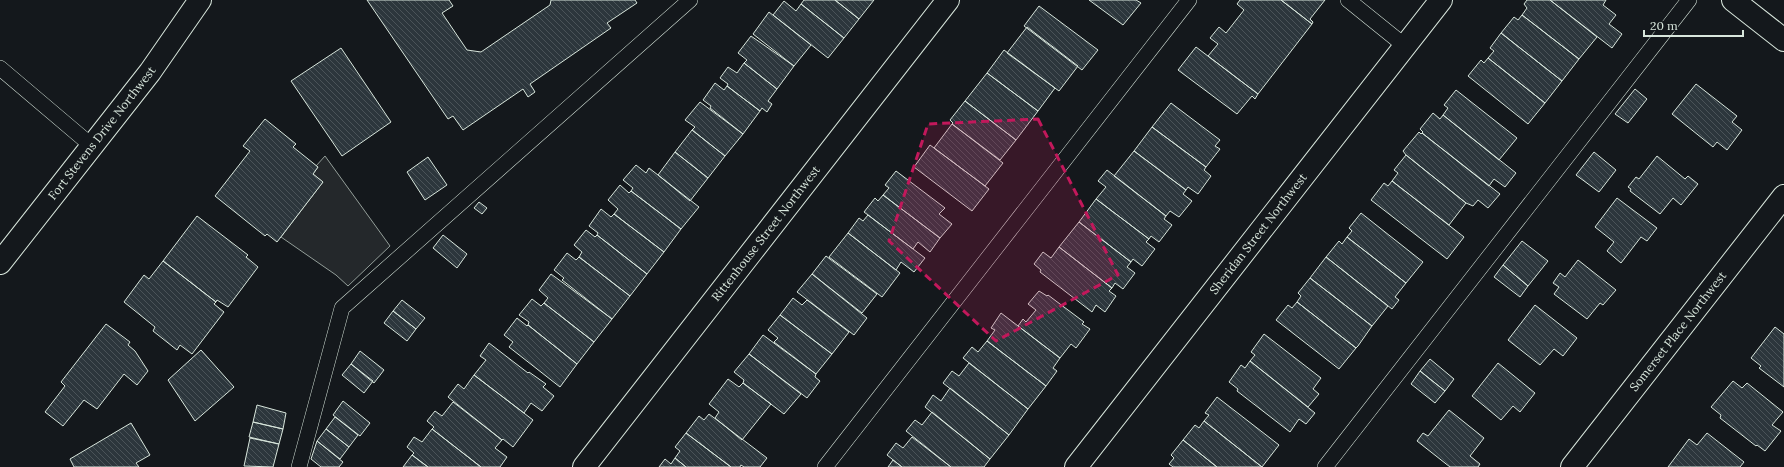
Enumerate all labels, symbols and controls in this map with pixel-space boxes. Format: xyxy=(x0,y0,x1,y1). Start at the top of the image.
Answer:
scale bar xyxy=(1644,12,1743,38)
text: 20 m xyxy=(1650,18,1678,33)
street label: Fort Stevens Drive Northwest xyxy=(45,63,159,203)
street label: Rittenhouse Street Northwest xyxy=(708,162,823,304)
street label: Sheridan Street Northwest xyxy=(1206,170,1310,297)
street label: Somerset Place Northwest xyxy=(1626,268,1729,394)

